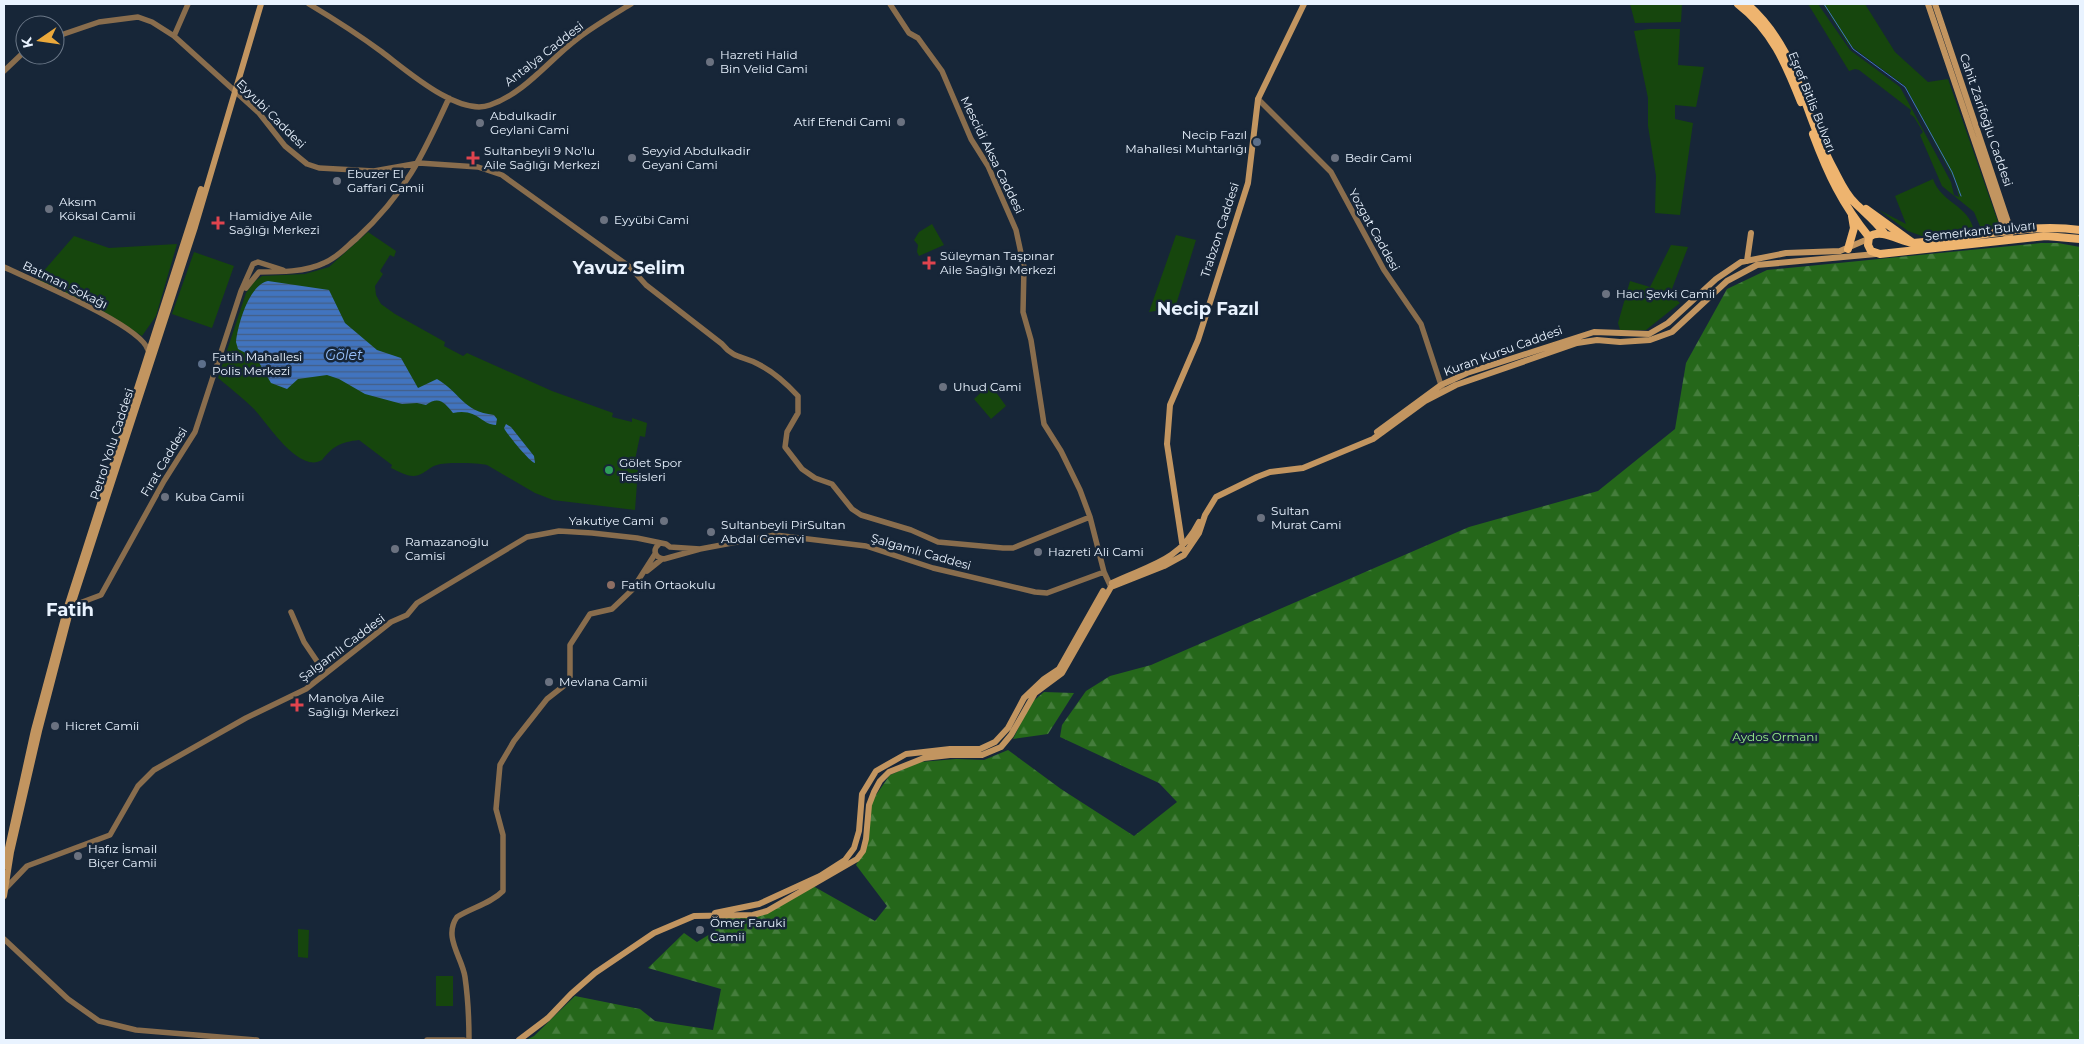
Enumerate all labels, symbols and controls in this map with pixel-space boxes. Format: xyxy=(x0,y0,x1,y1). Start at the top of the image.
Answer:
north arrow xyxy=(15,15,65,65)
street label: Antalya Caddesi xyxy=(501,18,586,89)
text: K xyxy=(17,35,37,50)
place label: Hazreti Halid Bin Velid Cami xyxy=(720,47,808,76)
street label: Eşref Bitlis Bulvarı xyxy=(1785,49,1839,154)
street label: Cahit Zarifoğlu Caddesi xyxy=(1957,51,2016,188)
marker: Hazreti Halid Bin Velid Cami xyxy=(704,56,716,68)
street label: Eyyubi Caddesi xyxy=(234,76,309,151)
street label: Mescidi Aksa Caddesi xyxy=(957,94,1027,216)
place label: Abdulkadir Geylani Cami xyxy=(490,108,569,137)
place label: Atif Efendi Cami xyxy=(794,114,891,129)
marker: Atif Efendi Cami xyxy=(895,116,907,128)
marker: Abdulkadir Geylani Cami xyxy=(474,117,486,129)
place label: Necip Fazıl Mahallesi Muhtarlığı xyxy=(1125,127,1247,156)
marker: Necip Fazıl Mahallesi Muhtarlığı xyxy=(1251,136,1263,148)
place label: Sultanbeyli 9 No'lu Aile Sağlığı Merkezi xyxy=(484,143,600,172)
place label: Seyyid Abdulkadir Geyani Cami xyxy=(642,143,751,172)
place label: Bedir Cami xyxy=(1345,150,1412,165)
marker: Sultanbeyli 9 No'lu Aile Sağlığı Merkezi xyxy=(466,151,480,165)
marker: Seyyid Abdulkadir Geyani Cami xyxy=(626,152,638,164)
marker: Bedir Cami xyxy=(1329,152,1341,164)
place label: Ebuzer El Gaffari Camii xyxy=(347,166,424,195)
marker: Ebuzer El Gaffari Camii xyxy=(331,175,343,187)
street label: Trabzon Caddesi xyxy=(1197,180,1242,279)
street label: Yozgat Caddesi xyxy=(1346,186,1403,274)
place label: Aksım Köksal Camii xyxy=(59,194,136,223)
marker: Aksım Köksal Camii xyxy=(43,203,55,215)
place label: Hamidiye Aile Sağlığı Merkezi xyxy=(229,208,320,237)
place label: Eyyübi Cami xyxy=(614,212,689,227)
marker: Eyyübi Cami xyxy=(598,214,610,226)
marker: Hamidiye Aile Sağlığı Merkezi xyxy=(211,216,225,230)
street label: Semerkant Bulvarı xyxy=(1924,217,2036,244)
place label: Süleyman Taşpınar Aile Sağlığı Merkezi xyxy=(940,248,1056,277)
marker: Süleyman Taşpınar Aile Sağlığı Merkezi xyxy=(922,256,936,270)
district label: Yavuz Selim xyxy=(572,257,685,279)
street label: Batman Sokağı xyxy=(20,258,110,312)
place label: Hacı Şevki Camii xyxy=(1616,286,1715,301)
marker: Hacı Şevki Camii xyxy=(1600,288,1612,300)
district label: Necip Fazıl xyxy=(1157,298,1259,320)
street label: Kuran Kursu Caddesi xyxy=(1441,322,1564,379)
water label: Gölet xyxy=(325,346,363,364)
place label: Fatih Mahallesi Polis Merkezi xyxy=(212,349,302,378)
marker: Fatih Mahallesi Polis Merkezi xyxy=(196,358,208,370)
place label: Uhud Cami xyxy=(953,379,1021,394)
marker: Uhud Cami xyxy=(937,381,949,393)
street label: Petrol Yolu Caddesi xyxy=(86,386,137,501)
street label: Fırat Caddesi xyxy=(137,424,190,499)
place label: Gölet Spor Tesisleri xyxy=(619,455,682,484)
marker: Gölet Spor Tesisleri xyxy=(603,464,615,476)
place label: Kuba Camii xyxy=(175,489,244,504)
marker: Kuba Camii xyxy=(159,491,171,503)
place label: Sultan Murat Cami xyxy=(1271,503,1341,532)
marker: Sultan Murat Cami xyxy=(1255,512,1267,524)
place label: Yakutiye Cami xyxy=(569,513,654,528)
marker: Yakutiye Cami xyxy=(658,515,670,527)
place label: Sultanbeyli PirSultan Abdal Cemevi xyxy=(721,517,846,546)
marker: Sultanbeyli PirSultan Abdal Cemevi xyxy=(705,526,717,538)
street label: Şalgamlı Caddesi xyxy=(869,530,973,573)
place label: Ramazanoğlu Camisi xyxy=(405,534,489,563)
marker: Ramazanoğlu Camisi xyxy=(389,543,401,555)
place label: Hazreti Ali Cami xyxy=(1048,544,1144,559)
marker: Hazreti Ali Cami xyxy=(1032,546,1044,558)
place label: Fatih Ortaokulu xyxy=(621,577,716,592)
marker: Fatih Ortaokulu xyxy=(605,579,617,591)
district label: Fatih xyxy=(46,599,94,621)
street label: Şalgamlı Caddesi xyxy=(296,610,388,685)
place label: Mevlana Camii xyxy=(559,674,647,689)
marker: Mevlana Camii xyxy=(543,676,555,688)
place label: Manolya Aile Sağlığı Merkezi xyxy=(308,690,399,719)
marker: Manolya Aile Sağlığı Merkezi xyxy=(290,698,304,712)
place label: Hicret Camii xyxy=(65,718,139,733)
marker: Hicret Camii xyxy=(49,720,61,732)
park label: Aydos Ormanı xyxy=(1732,729,1818,744)
place label: Hafız İsmail Biçer Camii xyxy=(88,841,157,870)
marker: Hafız İsmail Biçer Camii xyxy=(72,850,84,862)
place label: Ömer Faruki Camii xyxy=(710,915,786,944)
marker: Ömer Faruki Camii xyxy=(694,924,706,936)

